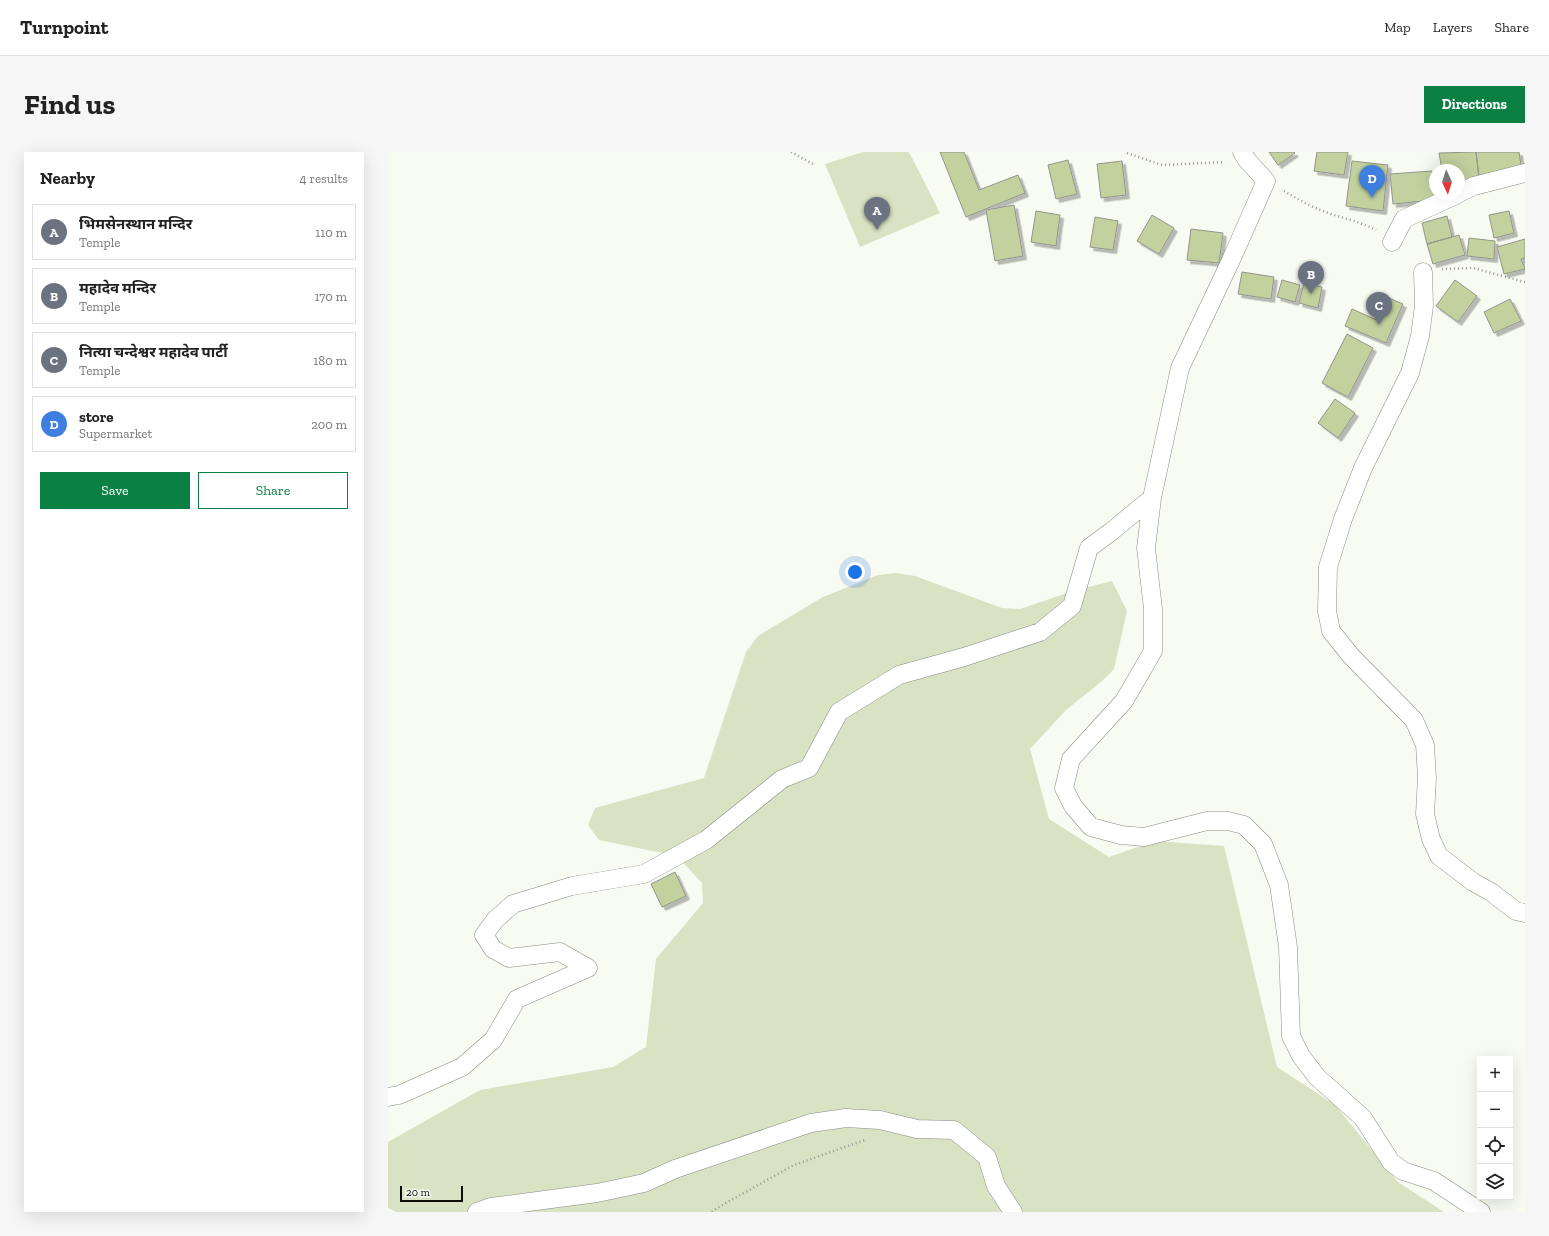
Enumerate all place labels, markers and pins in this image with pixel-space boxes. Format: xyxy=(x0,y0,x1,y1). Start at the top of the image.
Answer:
pin: D xyxy=(1359,165,1385,198)
pin: A xyxy=(864,197,890,230)
pin: B xyxy=(1298,261,1324,294)
pin: C xyxy=(1366,292,1392,325)

